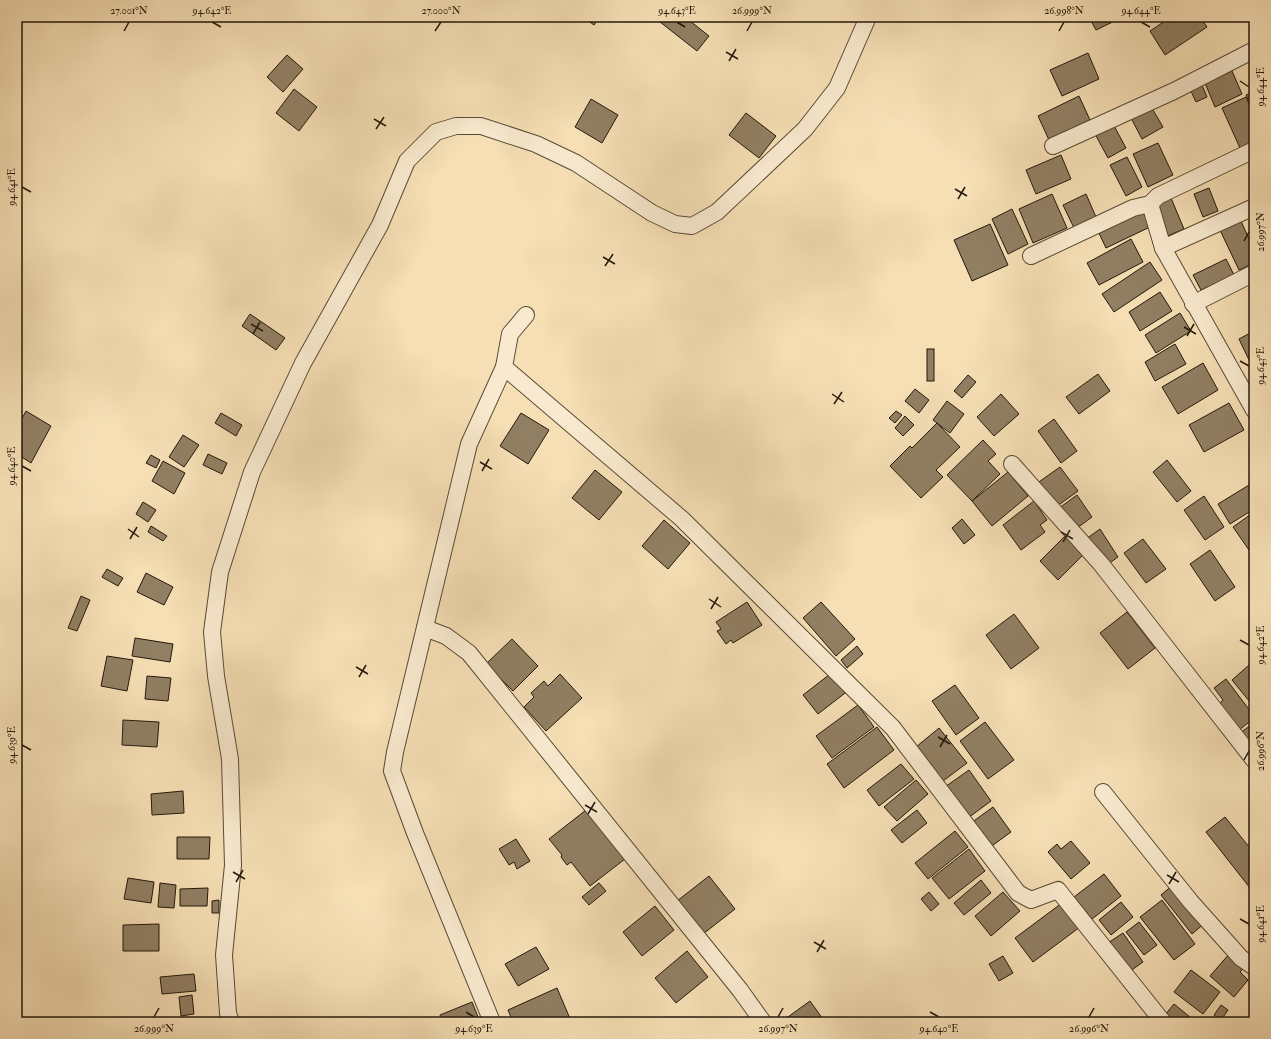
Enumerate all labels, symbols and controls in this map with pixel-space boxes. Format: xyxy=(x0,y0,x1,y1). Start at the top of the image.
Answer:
text: 27.001°N xyxy=(110,5,148,17)
text: 94.642°E xyxy=(192,5,231,17)
text: 27.000°N xyxy=(421,5,461,17)
text: 94.643°E xyxy=(657,5,696,17)
text: 26.999°N xyxy=(732,5,772,17)
text: 26.998°N xyxy=(1044,5,1084,17)
text: 94.644°E xyxy=(1120,5,1161,17)
text: 94.644°E xyxy=(1255,67,1267,108)
text: 94.641°E xyxy=(6,168,18,207)
text: 26.997°N xyxy=(1255,212,1267,252)
text: 94.643°E xyxy=(1255,347,1267,386)
text: 94.640°E xyxy=(6,447,18,486)
text: 94.642°E xyxy=(1255,626,1267,665)
text: 94.639°E xyxy=(6,726,18,765)
text: 26.996°N xyxy=(1255,731,1267,771)
text: 94.641°E xyxy=(1255,905,1267,944)
text: 26.999°N xyxy=(134,1023,174,1035)
text: 94.639°E xyxy=(454,1023,493,1035)
text: 26.997°N xyxy=(758,1023,798,1035)
text: 94.640°E xyxy=(919,1023,958,1035)
text: 26.996°N xyxy=(1069,1023,1109,1035)

